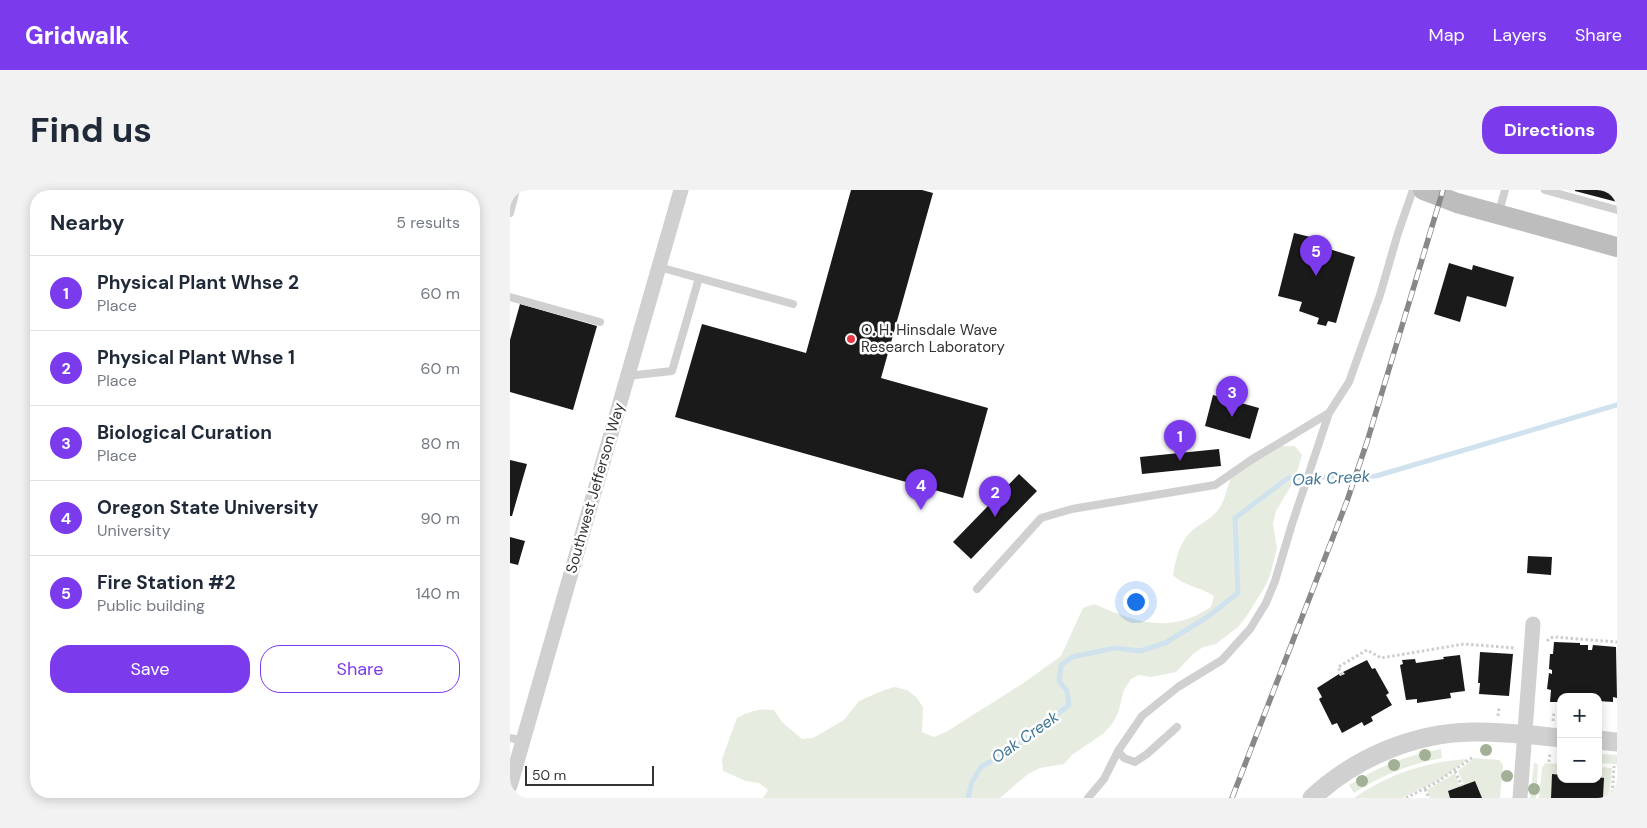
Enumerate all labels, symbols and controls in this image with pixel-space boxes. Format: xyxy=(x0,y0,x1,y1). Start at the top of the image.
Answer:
text: Gridwalk xyxy=(25,20,129,51)
text: Map xyxy=(1429,23,1465,47)
text: Layers xyxy=(1493,23,1547,47)
text: Share xyxy=(1575,23,1622,47)
button: Directions xyxy=(1482,106,1617,154)
text: Find us xyxy=(30,107,152,153)
text: Nearby xyxy=(50,209,124,237)
text: 5 results xyxy=(396,212,460,233)
pin: 5 xyxy=(1300,235,1332,276)
text: Physical Plant Whse 2 xyxy=(97,270,299,295)
text: 1 xyxy=(63,283,69,304)
text: 60 m xyxy=(420,283,460,304)
text: Place xyxy=(97,295,137,316)
place label: O. H. Hinsdale Wave Research Laboratory xyxy=(861,320,1006,357)
marker: O. H. Hinsdale Wave Research Laboratory xyxy=(845,333,857,345)
text: Physical Plant Whse 1 xyxy=(97,345,295,370)
text: 2 xyxy=(61,358,71,379)
text: 60 m xyxy=(420,358,460,379)
text: Place xyxy=(97,370,137,391)
pin: 3 xyxy=(1216,376,1248,417)
street label: Southwest Jefferson Way xyxy=(561,400,629,576)
text: Biological Curation xyxy=(97,420,272,445)
pin: 1 xyxy=(1164,420,1196,461)
text: 3 xyxy=(61,433,71,454)
text: 80 m xyxy=(421,433,460,454)
text: Place xyxy=(97,445,137,466)
water label: Oak Creek xyxy=(1292,465,1371,491)
pin: 4 xyxy=(905,469,937,510)
pin: 2 xyxy=(979,476,1011,517)
text: Oregon State University xyxy=(97,495,319,520)
text: 4 xyxy=(61,508,71,529)
text: 90 m xyxy=(420,508,460,529)
text: University xyxy=(97,520,171,541)
text: Fire Station #2 xyxy=(97,570,235,595)
text: 5 xyxy=(61,583,71,604)
text: 140 m xyxy=(416,583,460,604)
your location xyxy=(1123,589,1149,615)
text: Public building xyxy=(97,595,205,616)
button: Save xyxy=(50,645,250,693)
button: Share xyxy=(260,645,460,693)
map controls xyxy=(1557,693,1602,783)
button: + xyxy=(1557,693,1602,738)
water label: Oak Creek xyxy=(987,706,1063,768)
button: − xyxy=(1557,738,1602,783)
scale bar xyxy=(525,763,654,786)
text: 50 m xyxy=(532,766,566,784)

